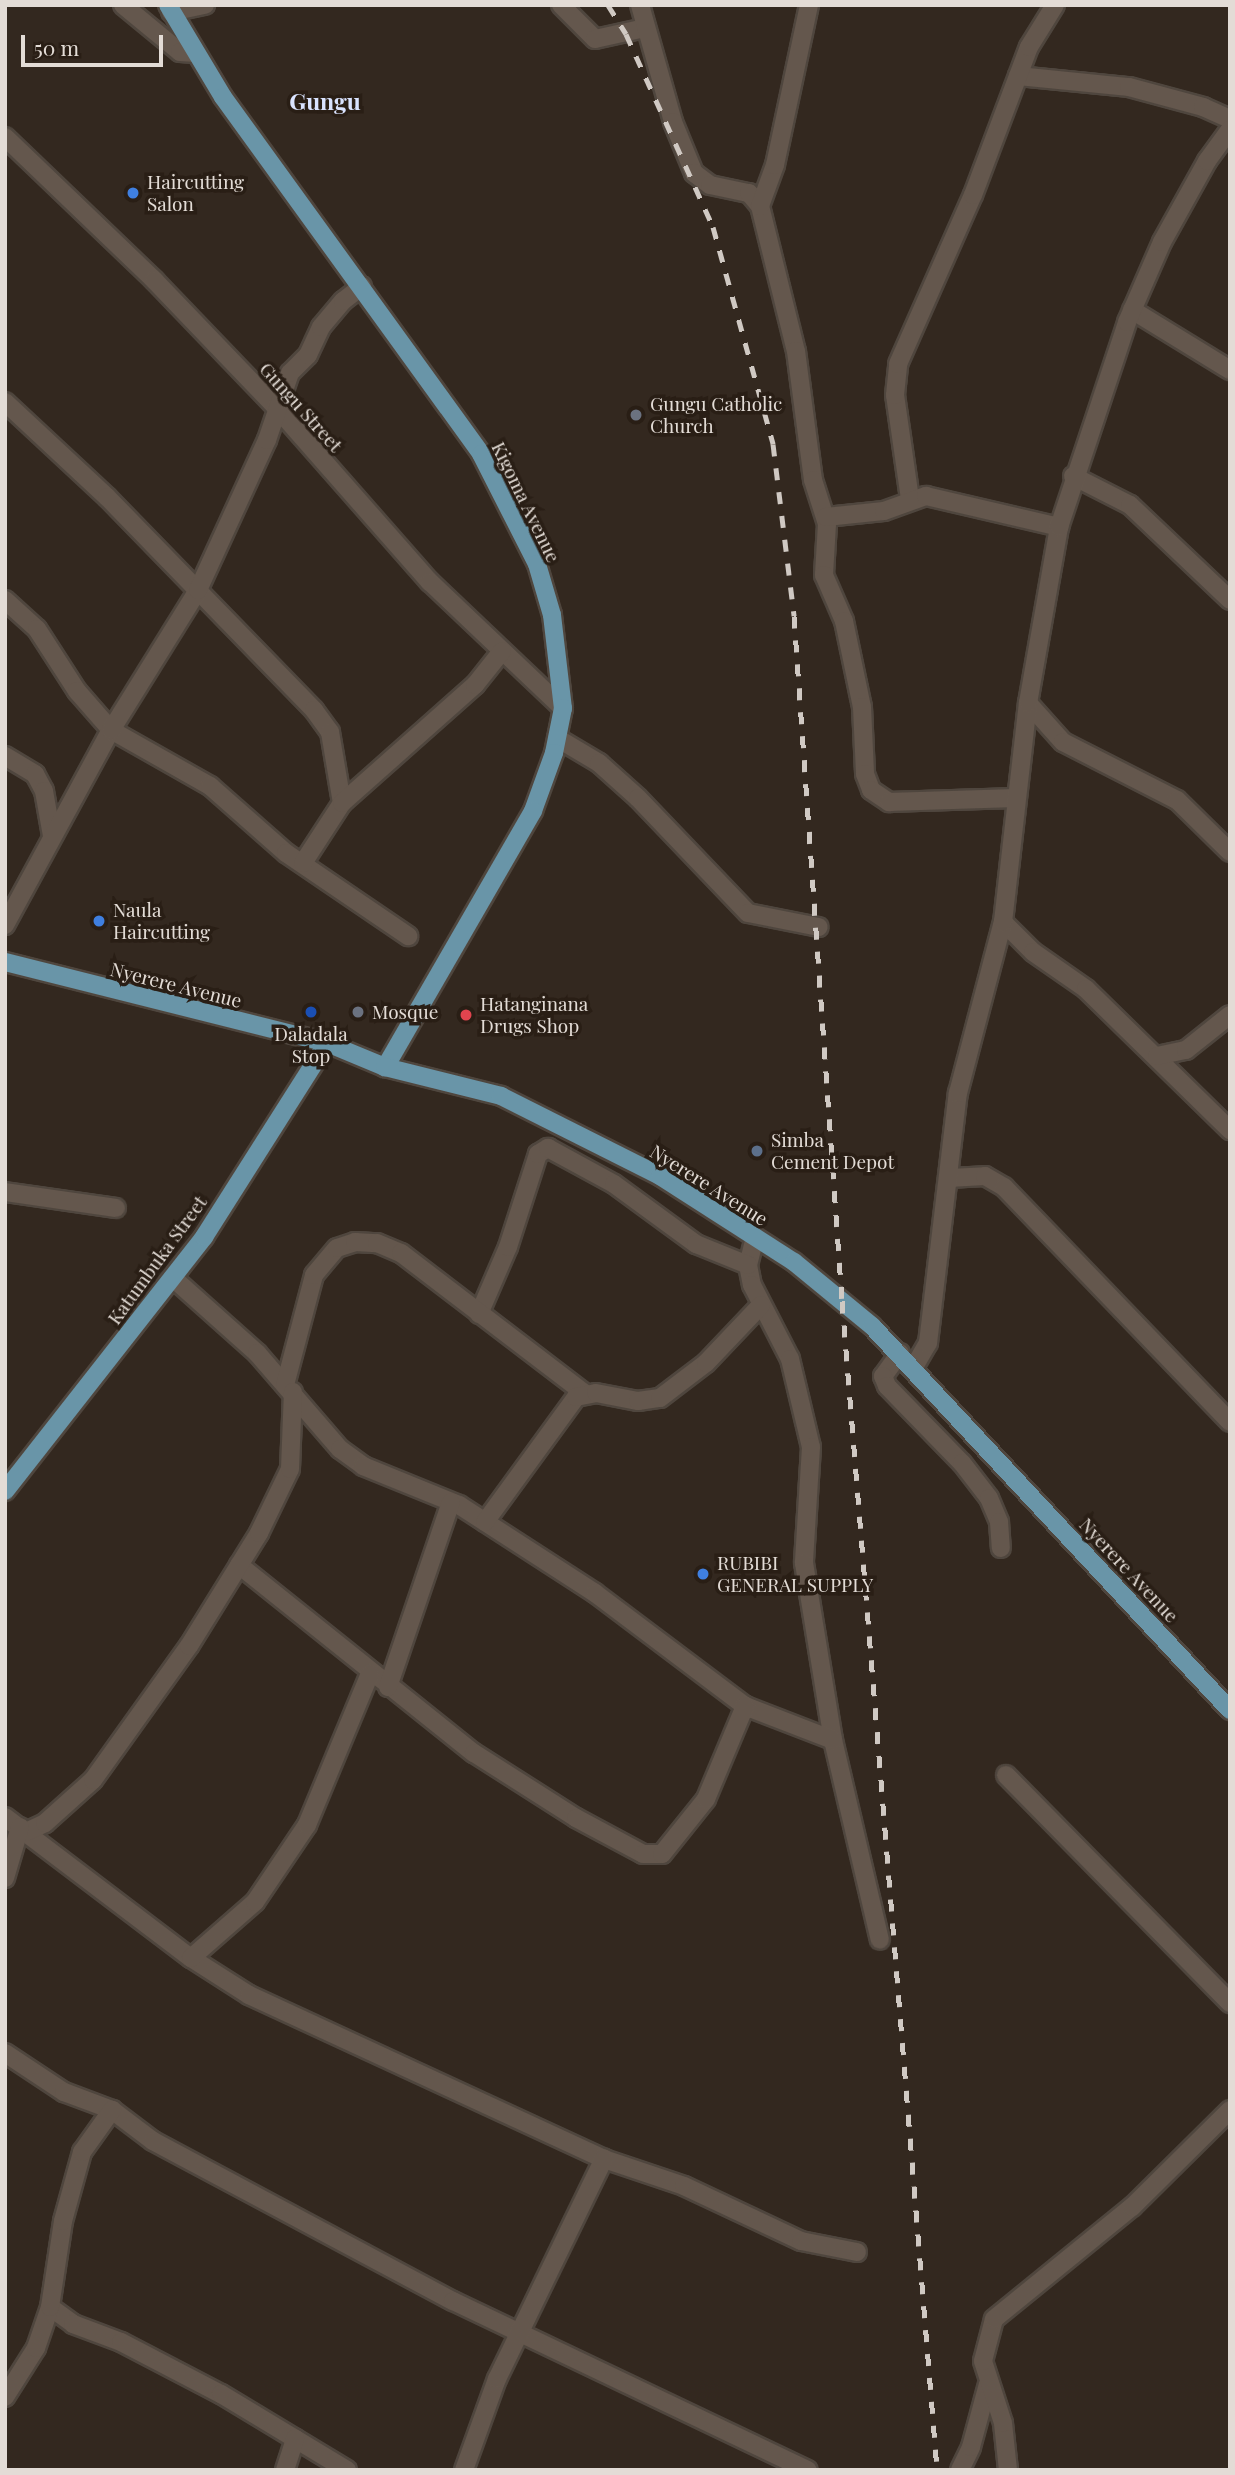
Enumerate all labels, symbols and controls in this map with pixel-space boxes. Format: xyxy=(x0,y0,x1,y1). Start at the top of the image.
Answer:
scale bar xyxy=(24,21,166,65)
text: 50 m xyxy=(34,33,79,61)
district label: Gungu xyxy=(289,87,361,115)
place label: Haircutting Salon xyxy=(147,171,244,215)
marker: Haircutting Salon xyxy=(125,185,141,201)
street label: Gungu Street xyxy=(255,358,347,456)
place label: Gungu Catholic Church xyxy=(650,393,782,437)
marker: Gungu Catholic Church xyxy=(628,407,644,423)
street label: Kigoma Avenue xyxy=(487,438,565,566)
place label: Naula Haircutting xyxy=(113,899,210,943)
marker: Naula Haircutting xyxy=(91,913,107,929)
street label: Nyerere Avenue xyxy=(108,958,244,1012)
place label: Hatanginana Drugs Shop xyxy=(480,993,588,1037)
place label: Mosque xyxy=(372,1001,438,1023)
marker: Daladala Stop xyxy=(303,1004,319,1020)
marker: Mosque xyxy=(350,1004,366,1020)
marker: Hatanginana Drugs Shop xyxy=(458,1007,474,1023)
place label: Daladala Stop xyxy=(274,1023,348,1067)
place label: Simba Cement Depot xyxy=(771,1129,894,1173)
street label: Nyerere Avenue xyxy=(646,1140,772,1230)
marker: Simba Cement Depot xyxy=(749,1143,765,1159)
street label: Katumbuka Street xyxy=(103,1191,211,1329)
street label: Nyerere Avenue xyxy=(1075,1513,1183,1627)
place label: RUBIBI GENERAL SUPPLY xyxy=(717,1552,873,1596)
marker: RUBIBI GENERAL SUPPLY xyxy=(695,1566,711,1582)

